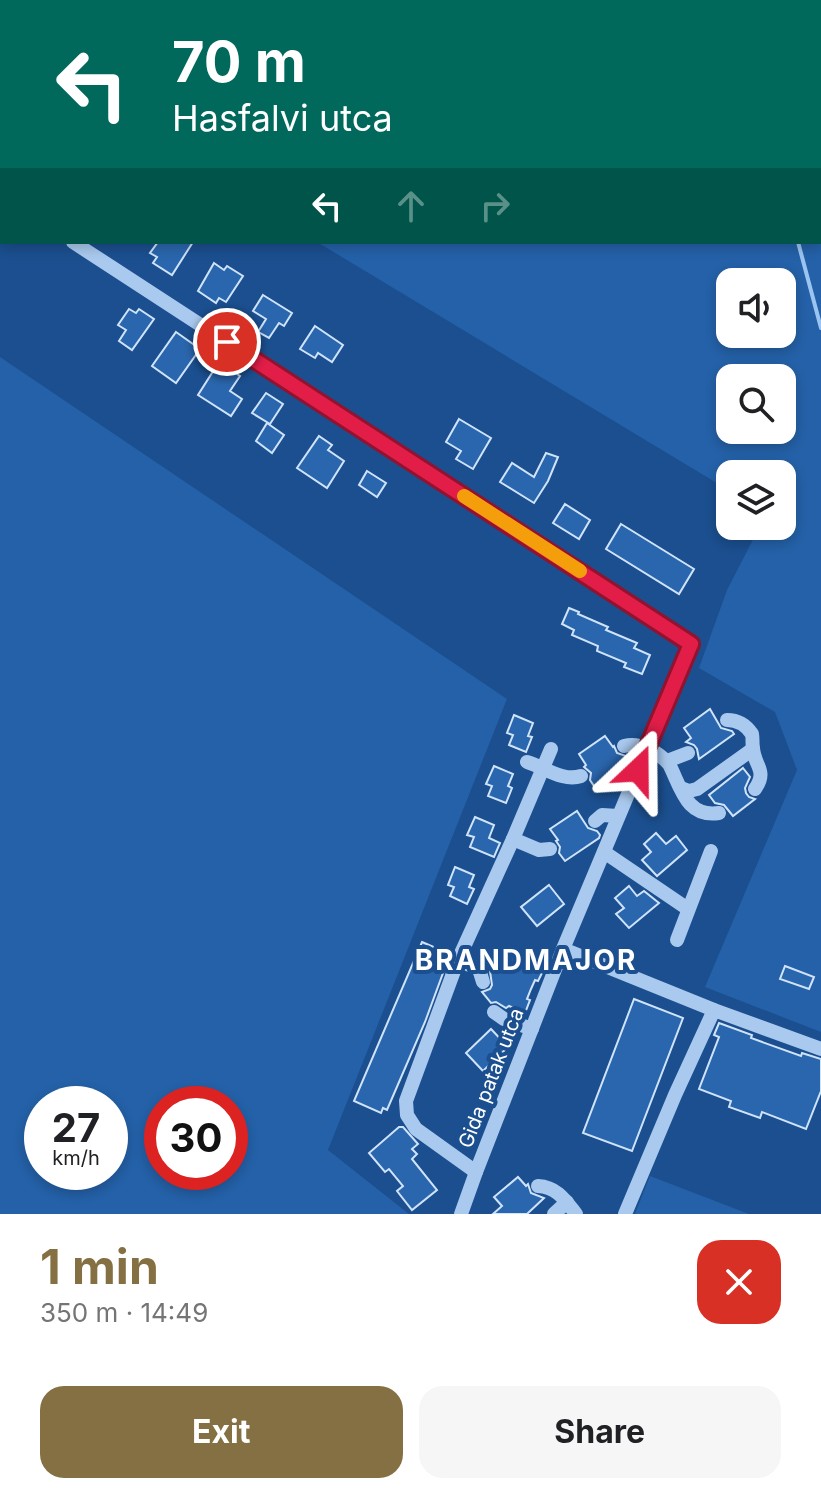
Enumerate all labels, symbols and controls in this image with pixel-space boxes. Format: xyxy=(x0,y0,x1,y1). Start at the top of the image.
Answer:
text: 70 m xyxy=(172,28,306,96)
icon: left xyxy=(40,32,144,136)
text: Hasfalvi utca xyxy=(172,96,393,140)
icon: left xyxy=(305,184,349,228)
icon: ahead xyxy=(389,184,433,228)
icon: right xyxy=(473,184,517,228)
map controls xyxy=(716,268,796,540)
button: sound xyxy=(716,268,796,348)
pin xyxy=(193,308,261,376)
icon: arrive xyxy=(205,320,249,364)
button: search xyxy=(716,364,796,444)
button: layers xyxy=(716,460,796,540)
position arrow xyxy=(596,728,680,812)
district label: BRANDMAJOR xyxy=(415,943,637,977)
street label: Gida patak utca xyxy=(453,1005,529,1151)
speed limit sign: 30 xyxy=(144,1086,248,1190)
text: 27 xyxy=(52,1103,100,1152)
text: km/h xyxy=(52,1146,100,1170)
text: 1 min xyxy=(40,1237,159,1296)
button: close xyxy=(697,1240,781,1324)
text: 350 m · 14:49 xyxy=(40,1297,208,1328)
button: Exit xyxy=(40,1386,403,1478)
button: Share xyxy=(419,1386,781,1478)

